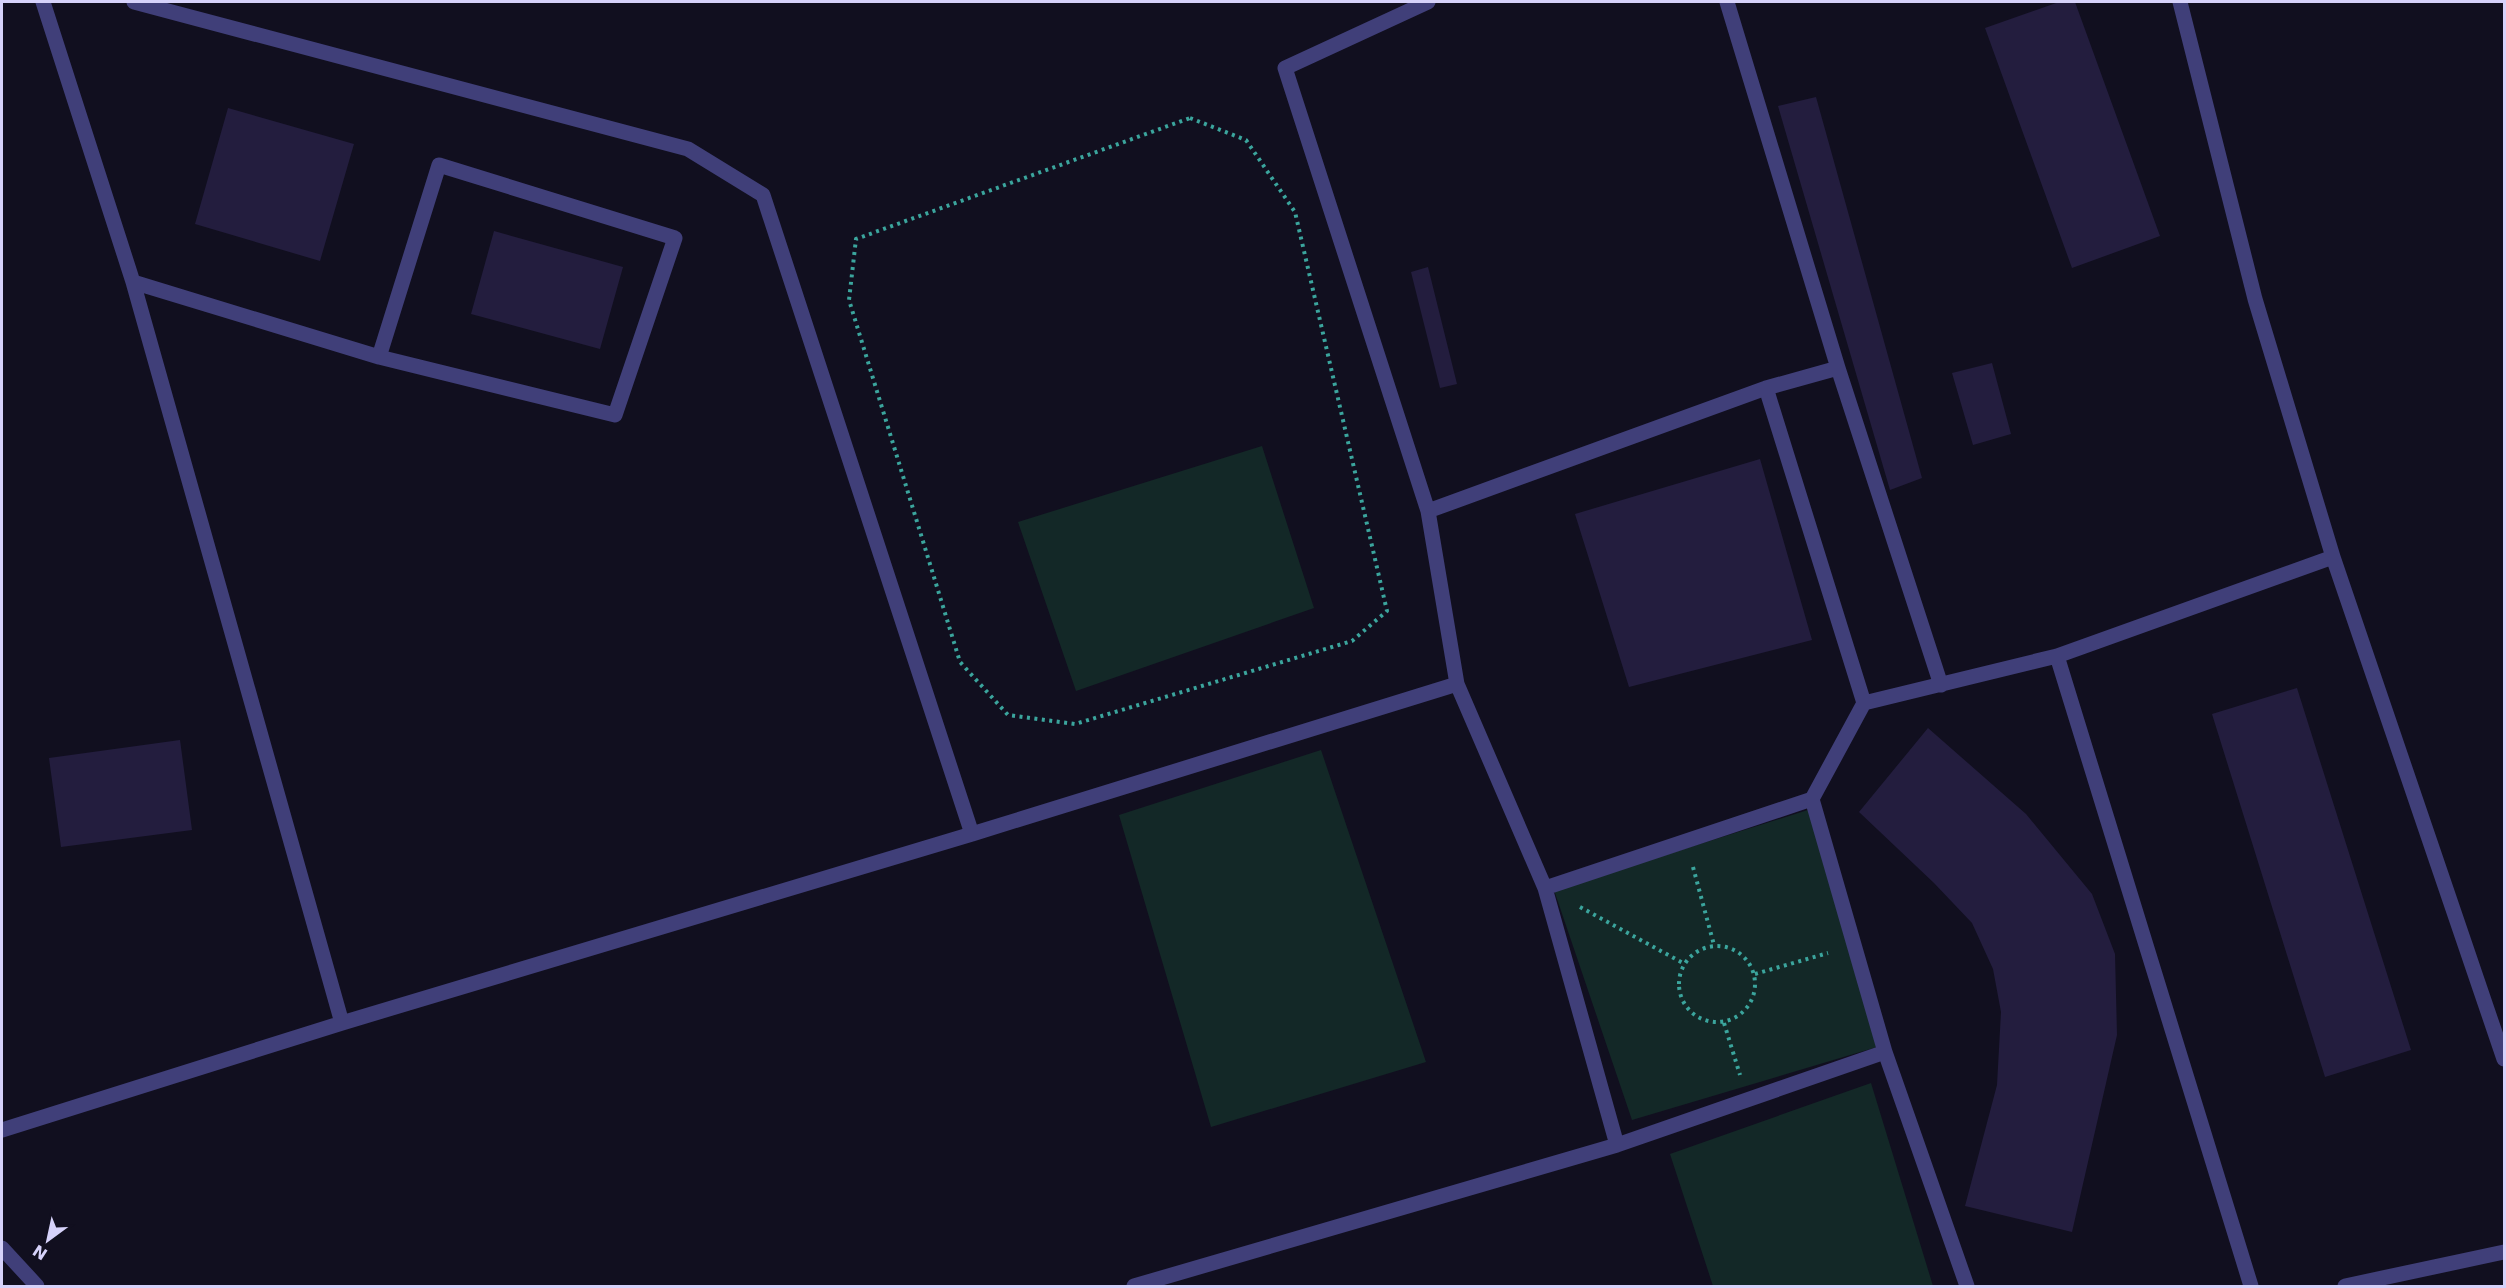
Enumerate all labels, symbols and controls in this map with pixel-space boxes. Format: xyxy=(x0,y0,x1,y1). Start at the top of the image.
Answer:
north arrow xyxy=(18,1210,78,1270)
text: N xyxy=(29,1241,51,1264)

